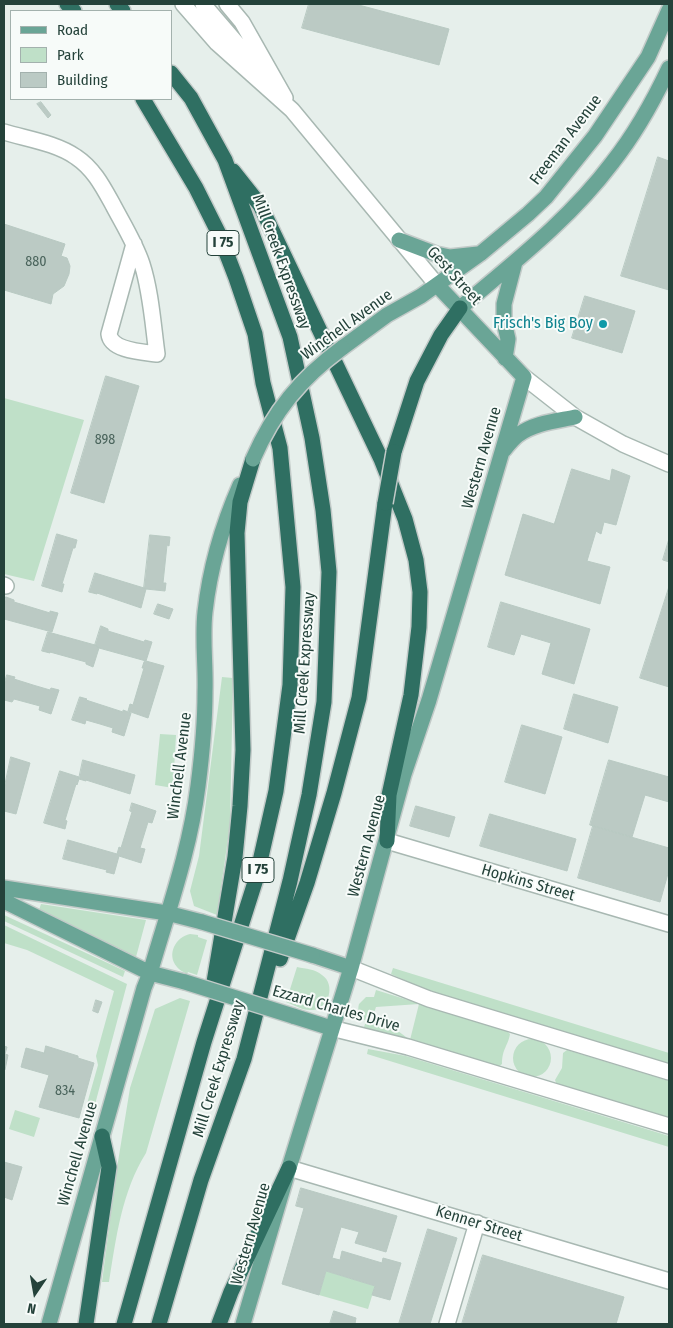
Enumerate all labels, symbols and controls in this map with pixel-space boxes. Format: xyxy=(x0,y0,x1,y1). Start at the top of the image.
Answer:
legend xyxy=(10,10,172,100)
text: Road xyxy=(57,21,88,39)
text: Park xyxy=(57,46,84,64)
text: Building xyxy=(57,71,108,89)
street label: Freeman Avenue xyxy=(526,91,606,189)
street label: Mill Creek Expressway xyxy=(248,192,314,332)
road number: I 75 xyxy=(207,230,239,256)
street label: Gest Street xyxy=(423,243,485,309)
house number: 880 xyxy=(25,254,47,270)
street label: Winchell Avenue xyxy=(298,286,396,364)
place label: Frisch's Big Boy xyxy=(493,314,593,334)
marker: Frisch's Big Boy xyxy=(597,318,609,330)
street label: Western Avenue xyxy=(458,405,506,511)
house number: 898 xyxy=(95,432,115,448)
street label: Mill Creek Expressway xyxy=(290,591,320,735)
street label: Winchell Avenue xyxy=(164,711,196,821)
street label: Western Avenue xyxy=(344,793,390,899)
road number: I 75 xyxy=(242,858,274,882)
street label: Hopkins Street xyxy=(479,860,577,906)
street label: Ezzard Charles Drive xyxy=(270,982,402,1036)
street label: Mill Creek Expressway xyxy=(189,998,249,1140)
house number: 834 xyxy=(55,1083,75,1099)
street label: Winchell Avenue xyxy=(54,1099,102,1209)
street label: Western Avenue xyxy=(227,1181,275,1287)
street label: Kenner Street xyxy=(433,1202,525,1246)
north arrow xyxy=(10,1268,60,1318)
text: N xyxy=(26,1299,38,1317)

